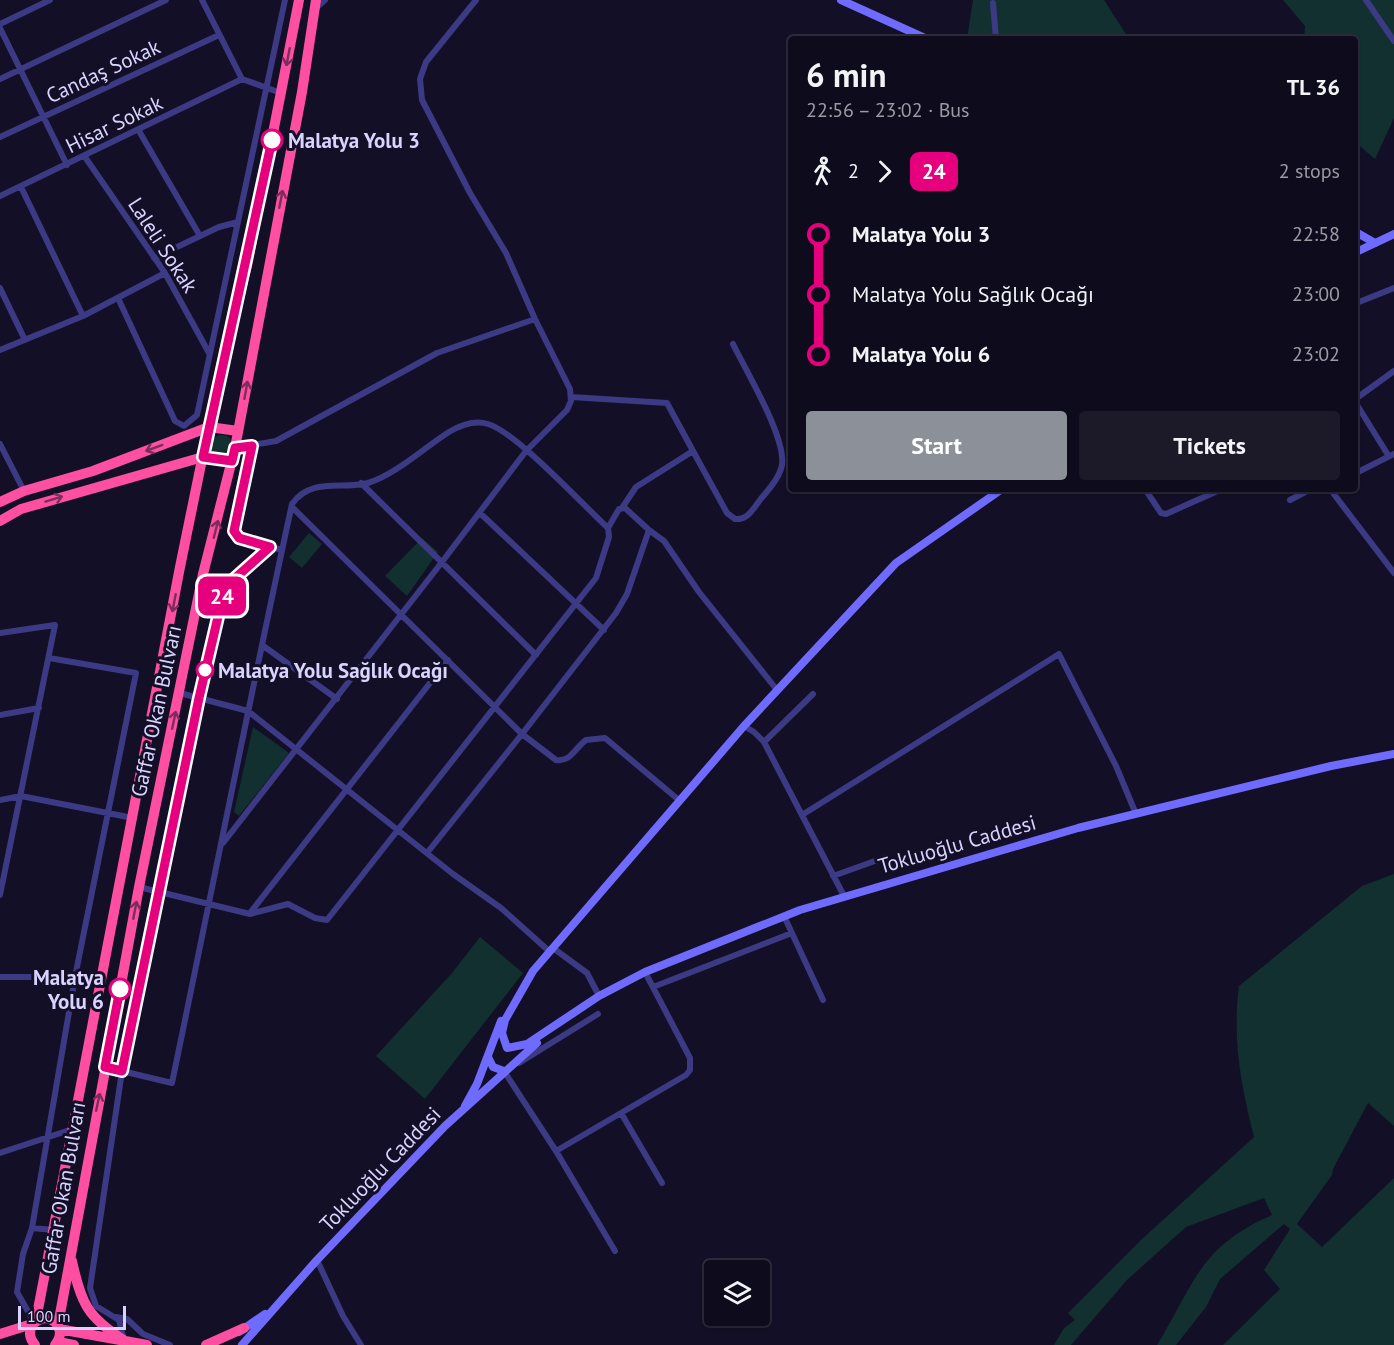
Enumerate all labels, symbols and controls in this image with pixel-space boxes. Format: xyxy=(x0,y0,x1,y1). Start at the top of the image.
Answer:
street label: Candaş Sokak xyxy=(42,33,164,109)
one-way arrow xyxy=(282,47,293,67)
text: 6 min xyxy=(806,53,887,96)
text: TL 36 xyxy=(1287,73,1340,101)
street label: Hisar Sokak xyxy=(61,89,167,159)
text: 22:56 – 23:02 · Bus xyxy=(806,97,970,123)
place label: Malatya Yolu 3 xyxy=(288,127,420,154)
marker: Malatya Yolu 3 xyxy=(261,129,283,151)
icon: walk xyxy=(806,155,839,188)
icon: forward xyxy=(868,155,901,188)
text: 2 xyxy=(848,158,859,184)
text: 24 xyxy=(922,158,946,185)
text: 2 stops xyxy=(1279,158,1340,184)
one-way arrow xyxy=(276,189,287,209)
street label: Laleli Sokak xyxy=(122,192,204,298)
text: Malatya Yolu 3 xyxy=(852,220,990,248)
text: 22:58 xyxy=(1292,221,1340,247)
text: Malatya Yolu Sağlık Ocağı xyxy=(852,280,1094,308)
text: 23:00 xyxy=(1292,281,1340,307)
text: Malatya Yolu 6 xyxy=(852,340,990,368)
text: 23:02 xyxy=(1292,341,1340,367)
one-way arrow xyxy=(241,381,252,401)
button: Start xyxy=(806,411,1067,480)
button: Tickets xyxy=(1079,411,1340,480)
one-way arrow xyxy=(146,444,164,455)
one-way arrow xyxy=(44,493,63,504)
one-way arrow xyxy=(211,520,223,539)
line badge: 24 xyxy=(195,576,249,616)
text: 24 xyxy=(210,583,234,610)
one-way arrow xyxy=(168,592,179,612)
street label: Gaffar Okan Bulvarı xyxy=(125,623,187,799)
place label: Malatya Yolu Sağlık Ocağı xyxy=(218,657,448,684)
marker: Malatya Yolu Sağlık Ocağı xyxy=(196,661,214,679)
one-way arrow xyxy=(169,710,181,729)
street label: Tokluoğlu Caddesi xyxy=(875,809,1039,879)
one-way arrow xyxy=(130,901,141,921)
place label: Malatya Yolu 6 xyxy=(33,964,104,1015)
marker: Malatya Yolu 6 xyxy=(109,978,131,1000)
one-way arrow xyxy=(93,1093,104,1112)
street label: Gaffar Okan Bulvarı xyxy=(35,1100,91,1276)
street label: Tokluoğlu Caddesi xyxy=(314,1101,446,1237)
map controls xyxy=(704,1260,770,1326)
button: layers xyxy=(704,1260,770,1326)
scale bar xyxy=(18,1303,126,1330)
text: 100 m xyxy=(27,1306,70,1326)

